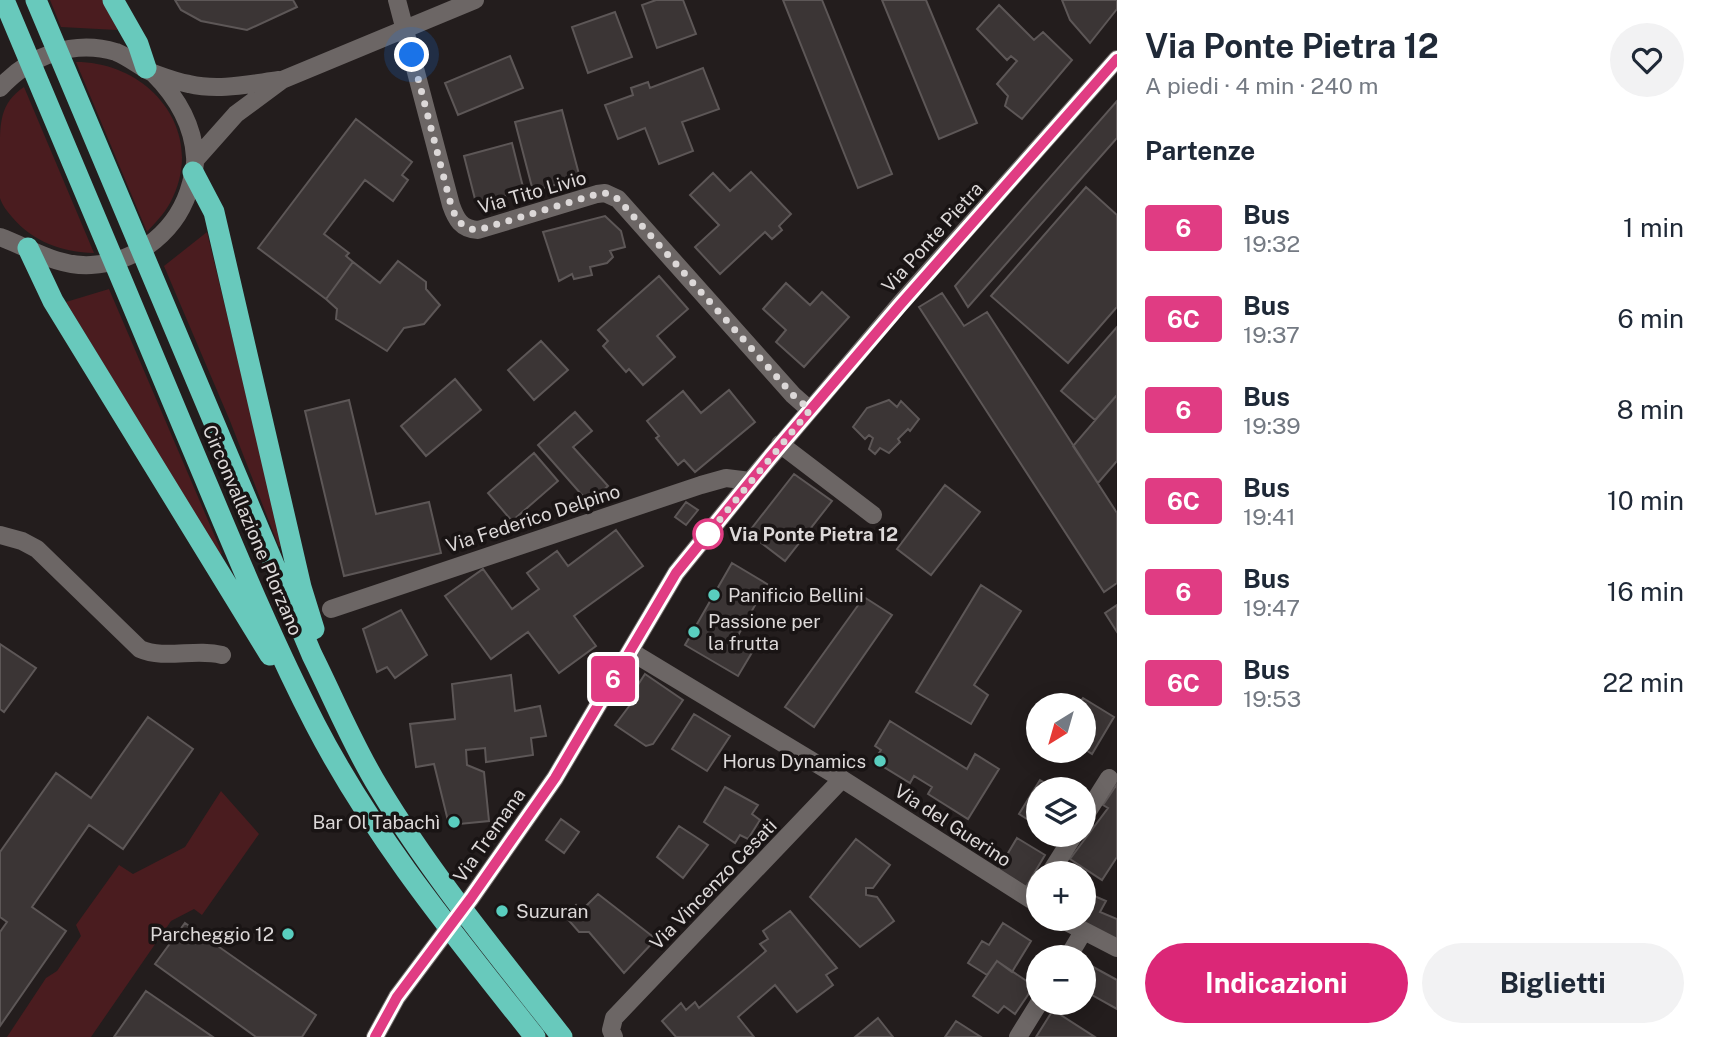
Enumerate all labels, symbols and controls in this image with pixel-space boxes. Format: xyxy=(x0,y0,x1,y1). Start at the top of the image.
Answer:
button: heart xyxy=(1610,23,1684,97)
text: Via Ponte Pietra 12 xyxy=(1145,27,1439,65)
your location xyxy=(394,37,429,72)
text: A piedi · 4 min · 240 m xyxy=(1145,72,1378,99)
text: Partenze xyxy=(1145,135,1255,166)
street label: Via Tito Livio xyxy=(475,166,589,218)
street label: Via Ponte Pietra xyxy=(877,177,987,297)
text: Bus xyxy=(1243,199,1290,230)
text: 1 min xyxy=(1623,212,1684,243)
text: 6 xyxy=(1176,214,1191,242)
text: 19:32 xyxy=(1243,230,1300,257)
text: Bus xyxy=(1243,290,1290,321)
text: 6 min xyxy=(1617,303,1684,334)
text: 6C xyxy=(1167,305,1200,333)
text: 19:37 xyxy=(1243,321,1300,348)
text: Bus xyxy=(1243,381,1290,412)
text: 8 min xyxy=(1617,394,1684,425)
text: 6 xyxy=(1176,396,1191,424)
text: 19:39 xyxy=(1243,412,1301,439)
street label: Circonvallazione Plorzano xyxy=(199,422,307,638)
text: Bus xyxy=(1243,472,1290,503)
street label: Via Federico Delpino xyxy=(443,479,623,557)
text: 10 min xyxy=(1607,485,1684,516)
text: 6C xyxy=(1167,487,1200,515)
text: 19:41 xyxy=(1243,503,1296,530)
marker: Via Ponte Pietra 12 xyxy=(693,519,723,549)
place label: Via Ponte Pietra 12 xyxy=(729,523,898,545)
text: Bus xyxy=(1243,563,1290,594)
text: 16 min xyxy=(1607,576,1684,607)
text: 6 xyxy=(1176,578,1191,606)
place label: Panificio Bellini xyxy=(728,584,864,606)
marker: Panificio Bellini xyxy=(706,587,722,603)
text: 19:47 xyxy=(1243,594,1300,621)
place label: Passione per la frutta xyxy=(708,610,821,654)
marker: Passione per la frutta xyxy=(686,624,702,640)
text: Bus xyxy=(1243,654,1290,685)
line badge: 6 xyxy=(590,656,636,702)
text: 6 xyxy=(605,665,621,693)
text: 22 min xyxy=(1603,667,1684,698)
text: 6C xyxy=(1167,669,1200,697)
text: 19:53 xyxy=(1243,685,1301,712)
north arrow xyxy=(1026,693,1096,763)
map controls xyxy=(1026,693,1096,1015)
place label: Horus Dynamics xyxy=(722,750,866,772)
marker: Horus Dynamics xyxy=(872,753,888,769)
button: layers xyxy=(1026,777,1096,847)
street label: Via del Guerino xyxy=(891,779,1015,871)
street label: Via Tremana xyxy=(449,784,529,886)
place label: Bar Ol Tabachì xyxy=(312,811,440,833)
marker: Bar Ol Tabachì xyxy=(446,814,462,830)
street label: Via Vincenzo Cesati xyxy=(645,814,781,954)
button: + xyxy=(1026,861,1096,931)
place label: Suzuran xyxy=(516,900,589,922)
marker: Suzuran xyxy=(494,903,510,919)
place label: Parcheggio 12 xyxy=(150,923,274,945)
marker: Parcheggio 12 xyxy=(280,926,296,942)
button: Indicazioni xyxy=(1145,943,1408,1023)
button: Biglietti xyxy=(1422,943,1684,1023)
button: − xyxy=(1026,945,1096,1015)

